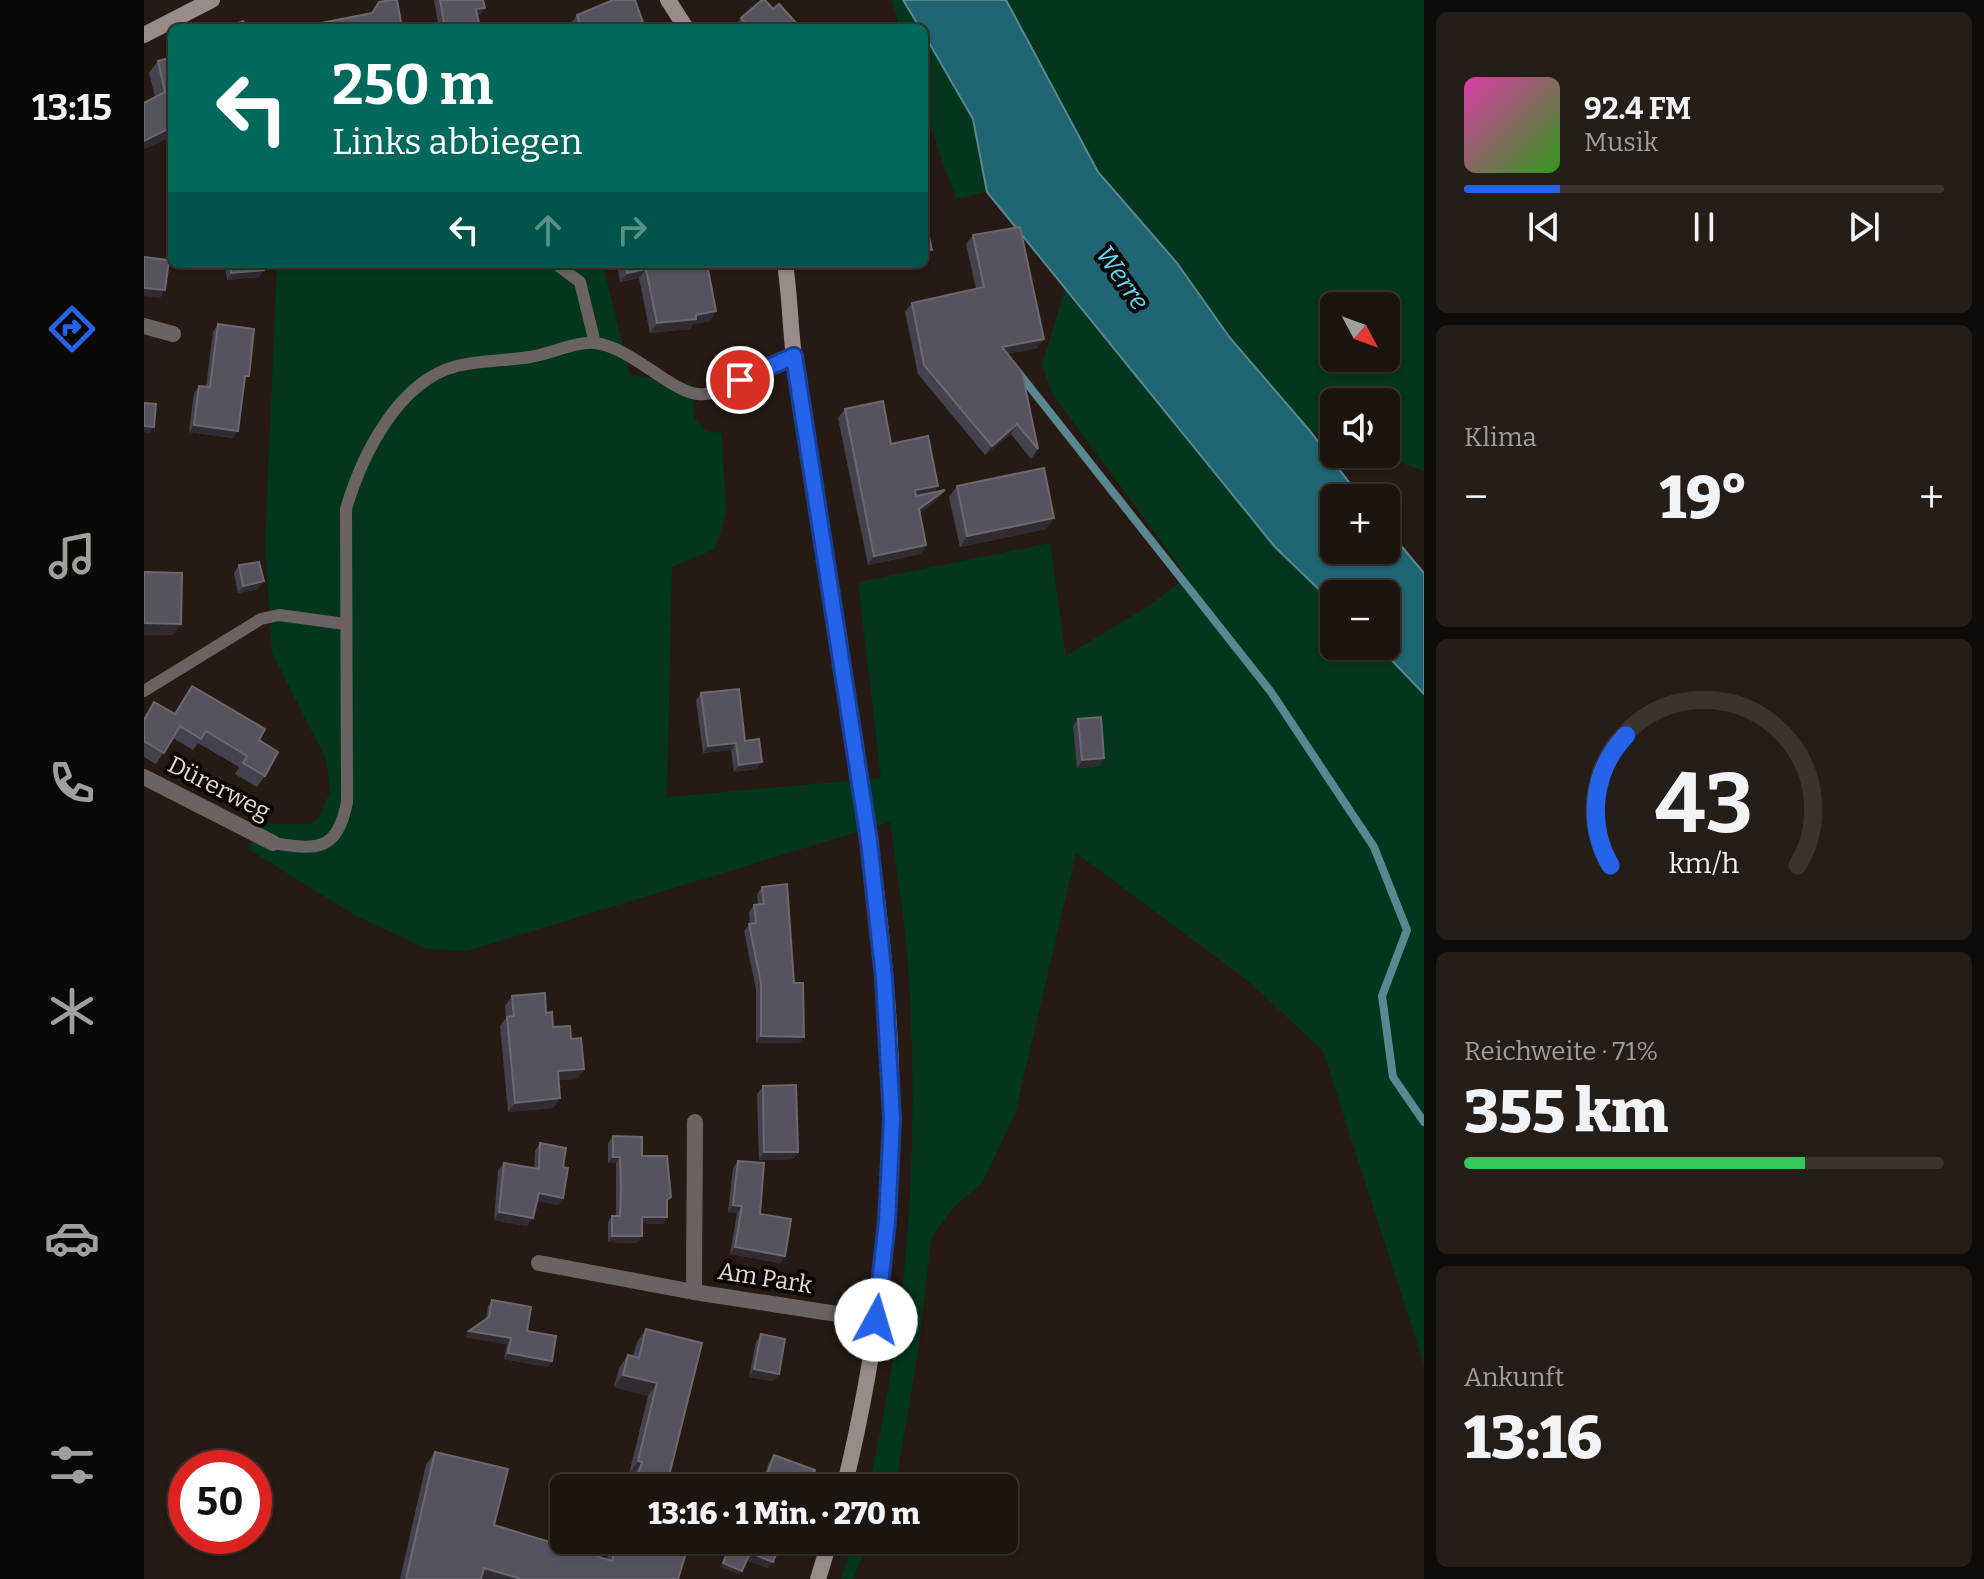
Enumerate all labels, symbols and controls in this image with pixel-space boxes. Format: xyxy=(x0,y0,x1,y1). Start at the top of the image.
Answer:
text: 250 m xyxy=(332,52,493,119)
icon: left xyxy=(200,56,304,160)
text: 13:15 xyxy=(32,86,112,130)
text: 92.4 FM xyxy=(1584,91,1691,127)
text: Links abbiegen xyxy=(332,120,583,164)
text: Musik xyxy=(1584,127,1658,158)
icon: previous xyxy=(1522,205,1566,249)
icon: pause xyxy=(1682,205,1726,249)
icon: next xyxy=(1842,205,1886,249)
icon: left xyxy=(442,208,486,252)
icon: ahead xyxy=(526,208,570,252)
icon: right xyxy=(610,208,654,252)
water label: Werre xyxy=(1089,240,1155,316)
north arrow xyxy=(1320,292,1400,372)
map controls xyxy=(1320,292,1400,660)
icon: directions xyxy=(44,301,100,357)
pin xyxy=(706,346,774,414)
icon: arrive xyxy=(718,358,762,402)
button: sound xyxy=(1320,388,1400,468)
text: Klima xyxy=(1464,422,1537,453)
text: 19° xyxy=(1659,462,1748,534)
text: − xyxy=(1464,471,1488,524)
text: + xyxy=(1919,471,1944,524)
button: + xyxy=(1320,484,1400,564)
icon: music xyxy=(44,528,100,584)
button: − xyxy=(1320,580,1400,660)
street label: Dürerweg xyxy=(163,750,275,826)
text: 43 xyxy=(1655,753,1753,853)
icon: phone xyxy=(44,755,100,811)
text: km/h xyxy=(1669,846,1740,881)
icon: climate xyxy=(44,983,100,1039)
text: Reichweite · 71% xyxy=(1464,1036,1658,1067)
text: 355 km xyxy=(1464,1076,1668,1148)
icon: car xyxy=(44,1210,100,1266)
street label: Am Park xyxy=(716,1257,814,1299)
position arrow xyxy=(834,1278,918,1362)
text: Ankunft xyxy=(1464,1362,1564,1393)
text: 13:16 xyxy=(1464,1402,1602,1474)
icon: filters xyxy=(44,1437,100,1493)
speed limit sign: 50 xyxy=(168,1450,272,1554)
text: 13:16 · 1 Min. · 270 m xyxy=(648,1496,920,1532)

